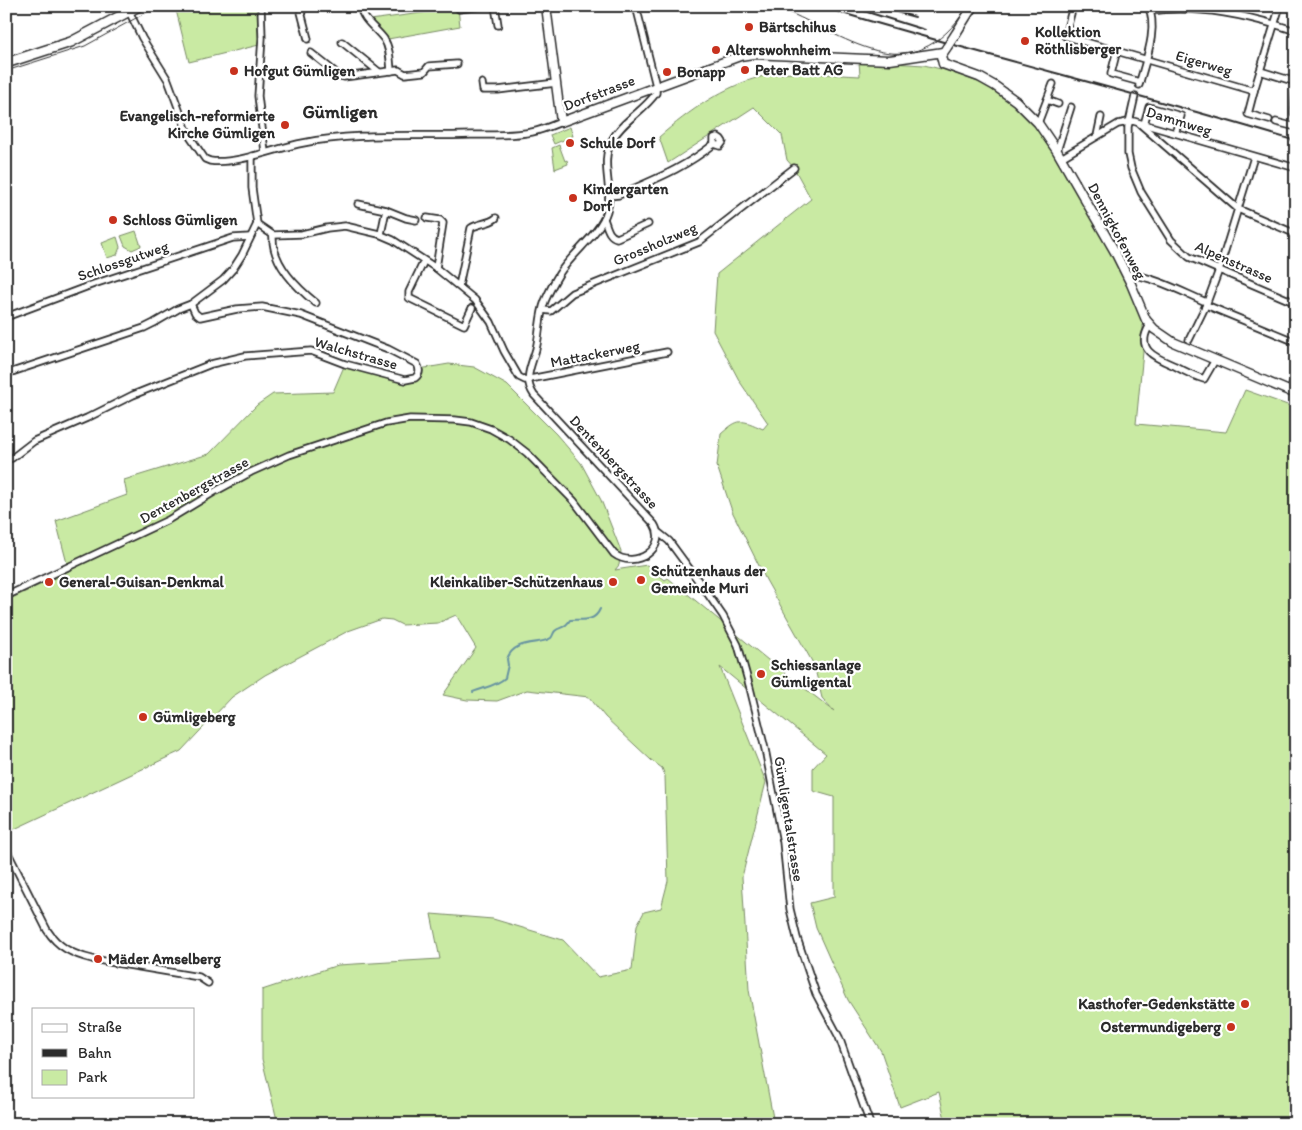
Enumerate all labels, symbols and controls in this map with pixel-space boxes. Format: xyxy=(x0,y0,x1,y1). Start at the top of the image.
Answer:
place label: Bärtschihus xyxy=(759,18,837,36)
marker: Bärtschihus xyxy=(743,21,755,33)
place label: Kollektion Röthlisberger xyxy=(1035,23,1121,59)
marker: Kollektion Röthlisberger xyxy=(1019,35,1031,47)
place label: Alterswohnheim xyxy=(725,41,831,59)
marker: Alterswohnheim xyxy=(710,44,722,56)
street label: Eigerweg xyxy=(1174,46,1235,80)
place label: Peter Batt AG xyxy=(755,61,843,79)
place label: Hofgut Gümligen xyxy=(244,62,356,81)
place label: Bonapp xyxy=(677,63,726,82)
marker: Peter Batt AG xyxy=(739,64,751,76)
marker: Hofgut Gümligen xyxy=(228,65,240,77)
marker: Bonapp xyxy=(661,66,673,78)
street label: Dorfstrasse xyxy=(561,71,637,115)
district label: Gümligen xyxy=(302,101,378,123)
street label: Dammweg xyxy=(1144,103,1214,140)
place label: Evangelisch-reformierte Kirche Gümligen xyxy=(120,107,276,143)
marker: Evangelisch-reformierte Kirche Gümligen xyxy=(279,119,291,131)
place label: Schule Dorf xyxy=(580,134,656,152)
marker: Schule Dorf xyxy=(564,137,576,149)
place label: Kindergarten Dorf xyxy=(583,180,669,215)
street label: Dennigkofenweg xyxy=(1084,180,1150,283)
marker: Kindergarten Dorf xyxy=(567,192,579,204)
place label: Schloss Gümligen xyxy=(123,211,238,230)
marker: Schloss Gümligen xyxy=(107,214,119,226)
street label: Grossholzweg xyxy=(610,218,700,270)
street label: Schlossgutweg xyxy=(75,237,171,285)
street label: Alpenstrasse xyxy=(1192,237,1276,287)
street label: Walchstrasse xyxy=(312,333,400,373)
street label: Mattackerweg xyxy=(549,336,642,371)
street label: Dentenbergstrasse xyxy=(566,411,662,513)
street label: Dentenbergstrasse xyxy=(136,453,252,527)
place label: Schützenhaus der Gemeinde Muri xyxy=(651,562,766,597)
place label: General-Guisan-Denkmal xyxy=(59,573,225,591)
place label: Kleinkaliber-Schützenhaus xyxy=(430,573,603,591)
marker: Schützenhaus der Gemeinde Muri xyxy=(635,574,647,586)
marker: General-Guisan-Denkmal xyxy=(43,576,55,588)
marker: Kleinkaliber-Schützenhaus xyxy=(607,576,619,588)
place label: Schiessanlage Gümligental xyxy=(771,656,861,692)
marker: Schiessanlage Gümligental xyxy=(755,668,767,680)
place label: Gümligeberg xyxy=(153,708,236,727)
marker: Gümligeberg xyxy=(137,711,149,723)
street label: Gümligentalstrasse xyxy=(770,755,808,883)
place label: Mäder Amselberg xyxy=(108,950,221,969)
marker: Mäder Amselberg xyxy=(92,953,104,965)
place label: Kasthofer-Gedenkstätte xyxy=(1078,995,1235,1013)
marker: Kasthofer-Gedenkstätte xyxy=(1239,998,1251,1010)
legend xyxy=(32,1008,195,1098)
text: Straße xyxy=(78,1018,122,1036)
place label: Ostermundigeberg xyxy=(1101,1018,1221,1037)
marker: Ostermundigeberg xyxy=(1225,1021,1237,1033)
text: Bahn xyxy=(78,1044,112,1062)
text: Park xyxy=(78,1068,108,1086)

